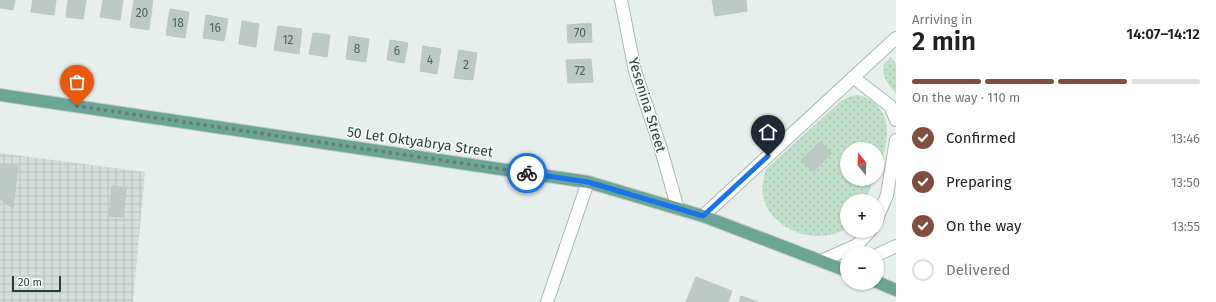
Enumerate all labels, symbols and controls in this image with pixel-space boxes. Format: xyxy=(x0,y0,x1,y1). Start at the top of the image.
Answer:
house number: 20 xyxy=(136,6,149,20)
text: Arriving in xyxy=(912,12,972,27)
house number: 18 xyxy=(172,16,184,30)
house number: 16 xyxy=(209,21,221,35)
text: 14:07–14:12 xyxy=(1126,25,1200,43)
house number: 70 xyxy=(574,26,586,40)
text: 2 min xyxy=(912,26,976,57)
house number: 12 xyxy=(282,33,294,47)
house number: 8 xyxy=(354,42,361,56)
house number: 6 xyxy=(394,44,400,58)
house number: 4 xyxy=(427,53,434,67)
street label: Yesenina Street xyxy=(624,55,670,155)
house number: 2 xyxy=(463,58,469,72)
house number: 72 xyxy=(574,64,586,78)
pin xyxy=(60,65,94,106)
icon: bag xyxy=(66,71,88,93)
text: On the way · 110 m xyxy=(912,90,1020,105)
pin xyxy=(751,115,785,156)
icon: home xyxy=(757,121,779,143)
street label: 50 Let Oktyabrya Street xyxy=(346,123,495,161)
icon: check xyxy=(912,127,934,149)
text: Confirmed xyxy=(946,129,1016,147)
text: 13:46 xyxy=(1171,131,1200,146)
north arrow xyxy=(840,142,884,186)
map controls xyxy=(840,142,884,290)
courier xyxy=(507,153,547,193)
icon: bike xyxy=(516,162,538,184)
icon: check xyxy=(912,171,934,193)
text: Preparing xyxy=(946,173,1011,191)
text: 13:50 xyxy=(1171,175,1200,190)
button: + xyxy=(840,194,884,238)
icon: check xyxy=(912,215,934,237)
text: On the way xyxy=(946,217,1021,235)
text: 13:55 xyxy=(1172,219,1200,234)
button: − xyxy=(840,246,884,290)
text: Delivered xyxy=(946,261,1010,279)
scale bar xyxy=(12,274,61,293)
text: 20 m xyxy=(18,276,42,289)

